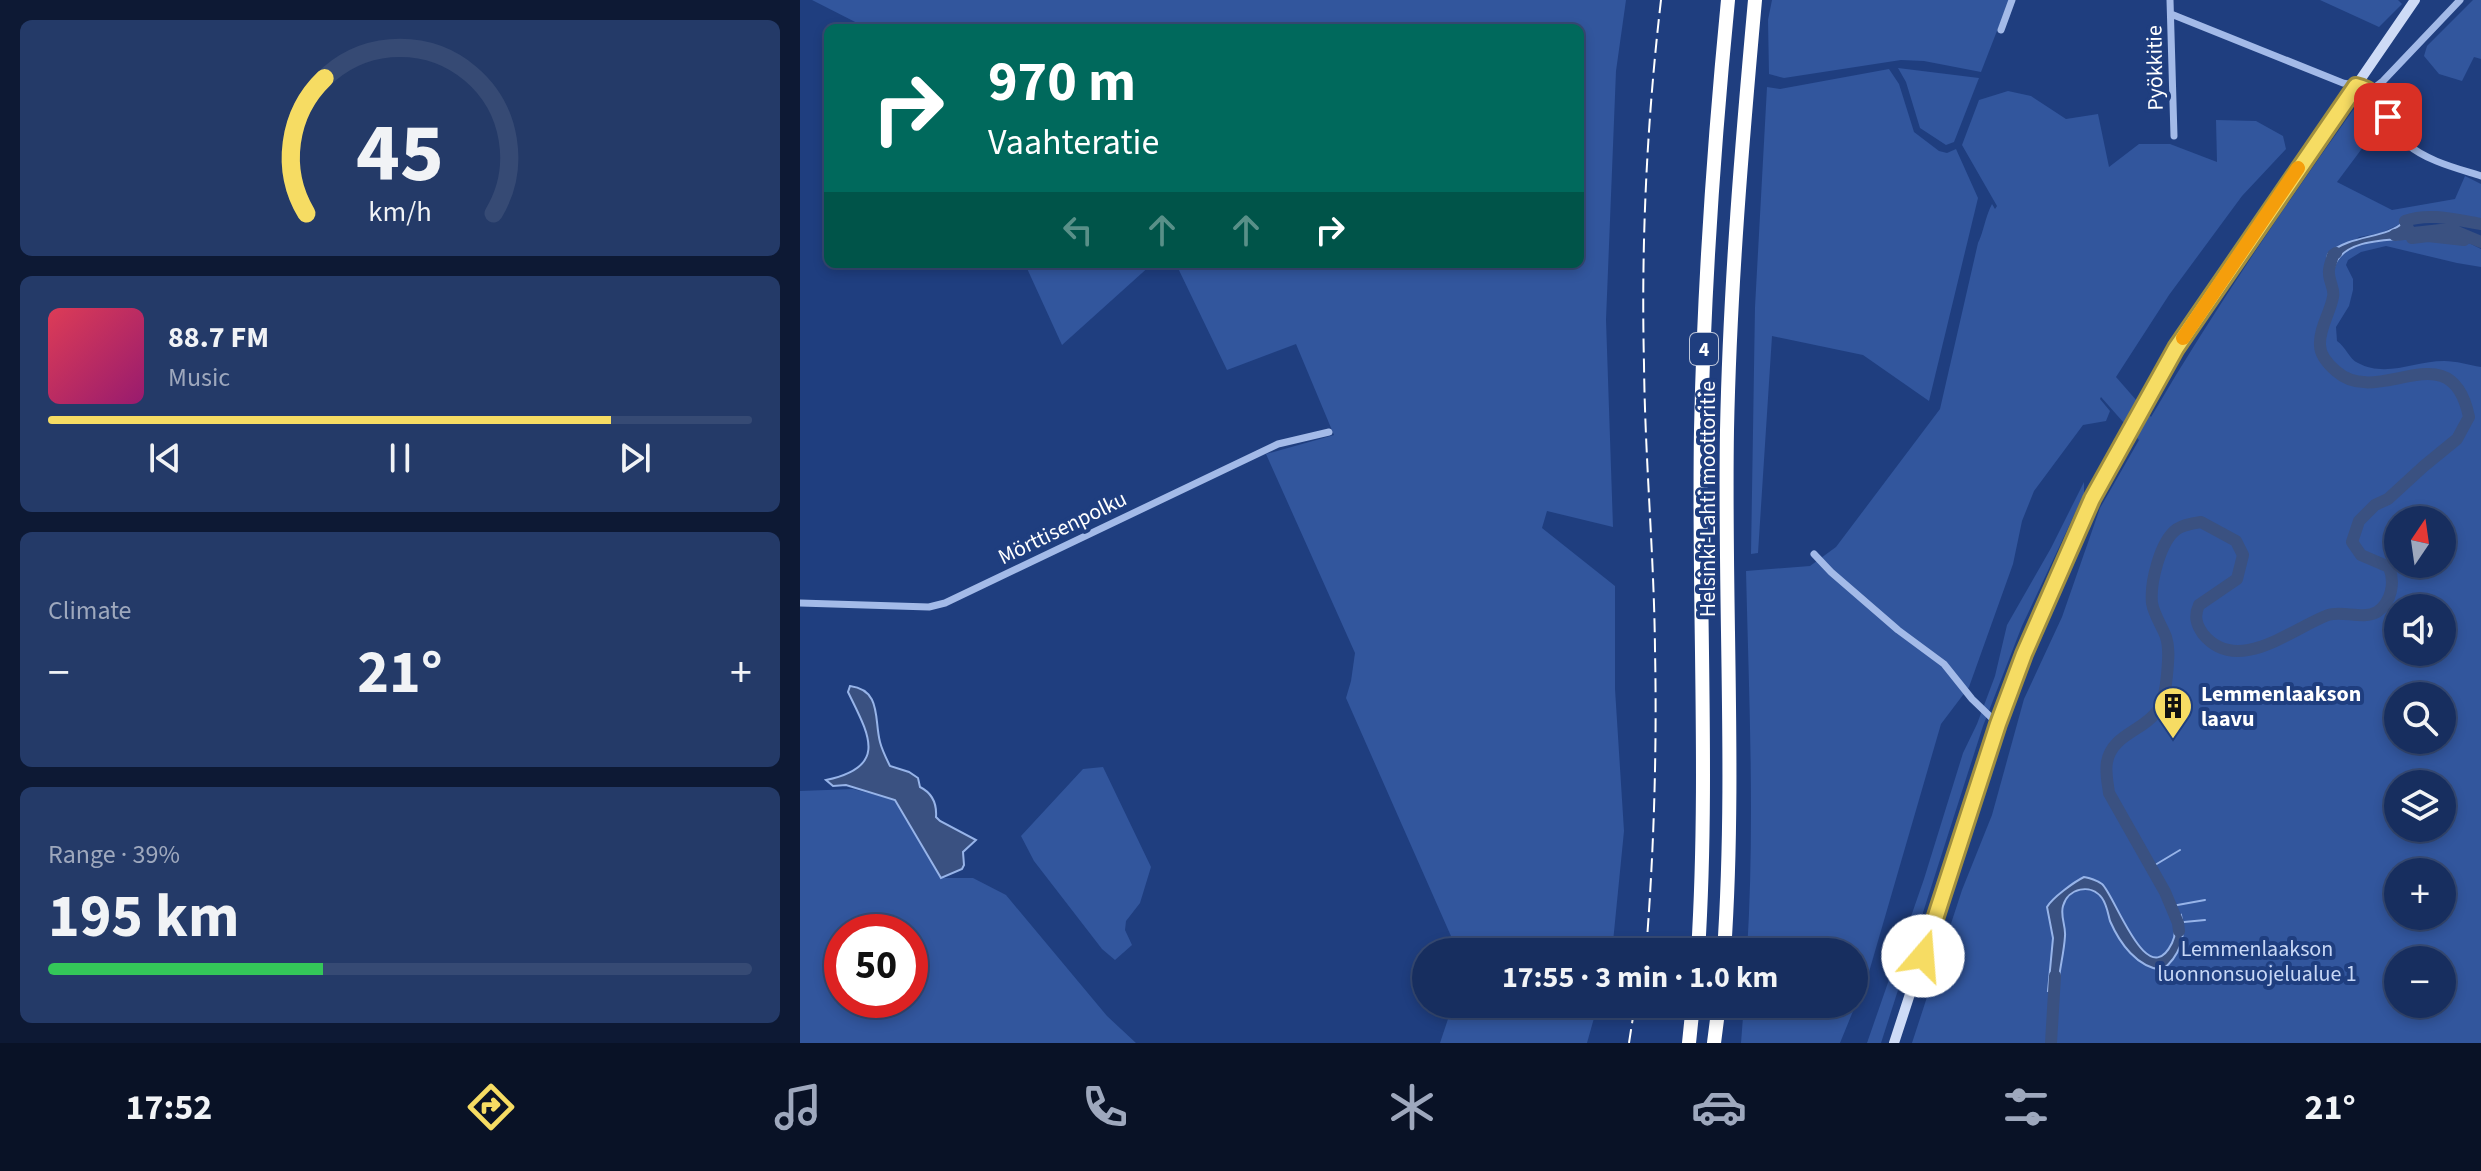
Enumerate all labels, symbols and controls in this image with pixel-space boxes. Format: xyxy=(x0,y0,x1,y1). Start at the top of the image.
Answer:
street label: Pyökkitie xyxy=(2138,25,2172,111)
text: 970 m xyxy=(988,43,1136,122)
icon: right xyxy=(856,56,960,160)
pin xyxy=(2354,83,2422,151)
text: 45 xyxy=(356,94,444,212)
icon: arrive xyxy=(2366,95,2410,139)
text: Vaahteratie xyxy=(988,117,1159,168)
text: km/h xyxy=(368,192,432,232)
icon: left xyxy=(1056,208,1100,252)
icon: ahead xyxy=(1140,208,1184,252)
icon: ahead xyxy=(1224,208,1268,252)
icon: right xyxy=(1308,208,1352,252)
text: 88.7 FM xyxy=(168,316,269,359)
road number: 4 xyxy=(1690,333,1718,365)
text: Music xyxy=(168,359,230,396)
street label: Helsinki-Lahti moottoritie xyxy=(1692,381,1724,617)
icon: previous xyxy=(143,436,187,480)
icon: pause xyxy=(378,436,422,480)
icon: next xyxy=(613,436,657,480)
street label: Mörttisenpolku xyxy=(993,483,1132,573)
north arrow xyxy=(2384,506,2456,578)
map controls xyxy=(2384,506,2456,1018)
text: Climate xyxy=(48,592,132,629)
button: sound xyxy=(2384,594,2456,666)
text: 21° xyxy=(357,631,443,716)
text: − xyxy=(48,642,70,705)
text: + xyxy=(730,642,752,705)
place label: Lemmenlaakson laavu xyxy=(2201,678,2361,735)
button: search xyxy=(2384,682,2456,754)
building icon: Lemmenlaakson laavu xyxy=(2152,685,2194,740)
button: layers xyxy=(2384,770,2456,842)
text: Range · 39% xyxy=(48,836,180,873)
button: + xyxy=(2384,858,2456,930)
text: 195 km xyxy=(48,875,239,960)
speed limit sign: 50 xyxy=(824,914,928,1018)
position arrow xyxy=(1881,914,1965,998)
park label: Lemmenlaakson luonnonsuojelualue 1 xyxy=(2157,933,2357,990)
button: − xyxy=(2384,946,2456,1018)
text: 17:55 · 3 min · 1.0 km xyxy=(1502,956,1778,999)
icon: directions xyxy=(463,1079,519,1135)
icon: music xyxy=(770,1079,826,1135)
icon: phone xyxy=(1077,1079,1133,1135)
icon: climate xyxy=(1384,1079,1440,1135)
icon: car xyxy=(1691,1079,1747,1135)
icon: filters xyxy=(1998,1079,2054,1135)
text: 17:52 xyxy=(125,1082,212,1133)
text: 21° xyxy=(2304,1082,2356,1133)

